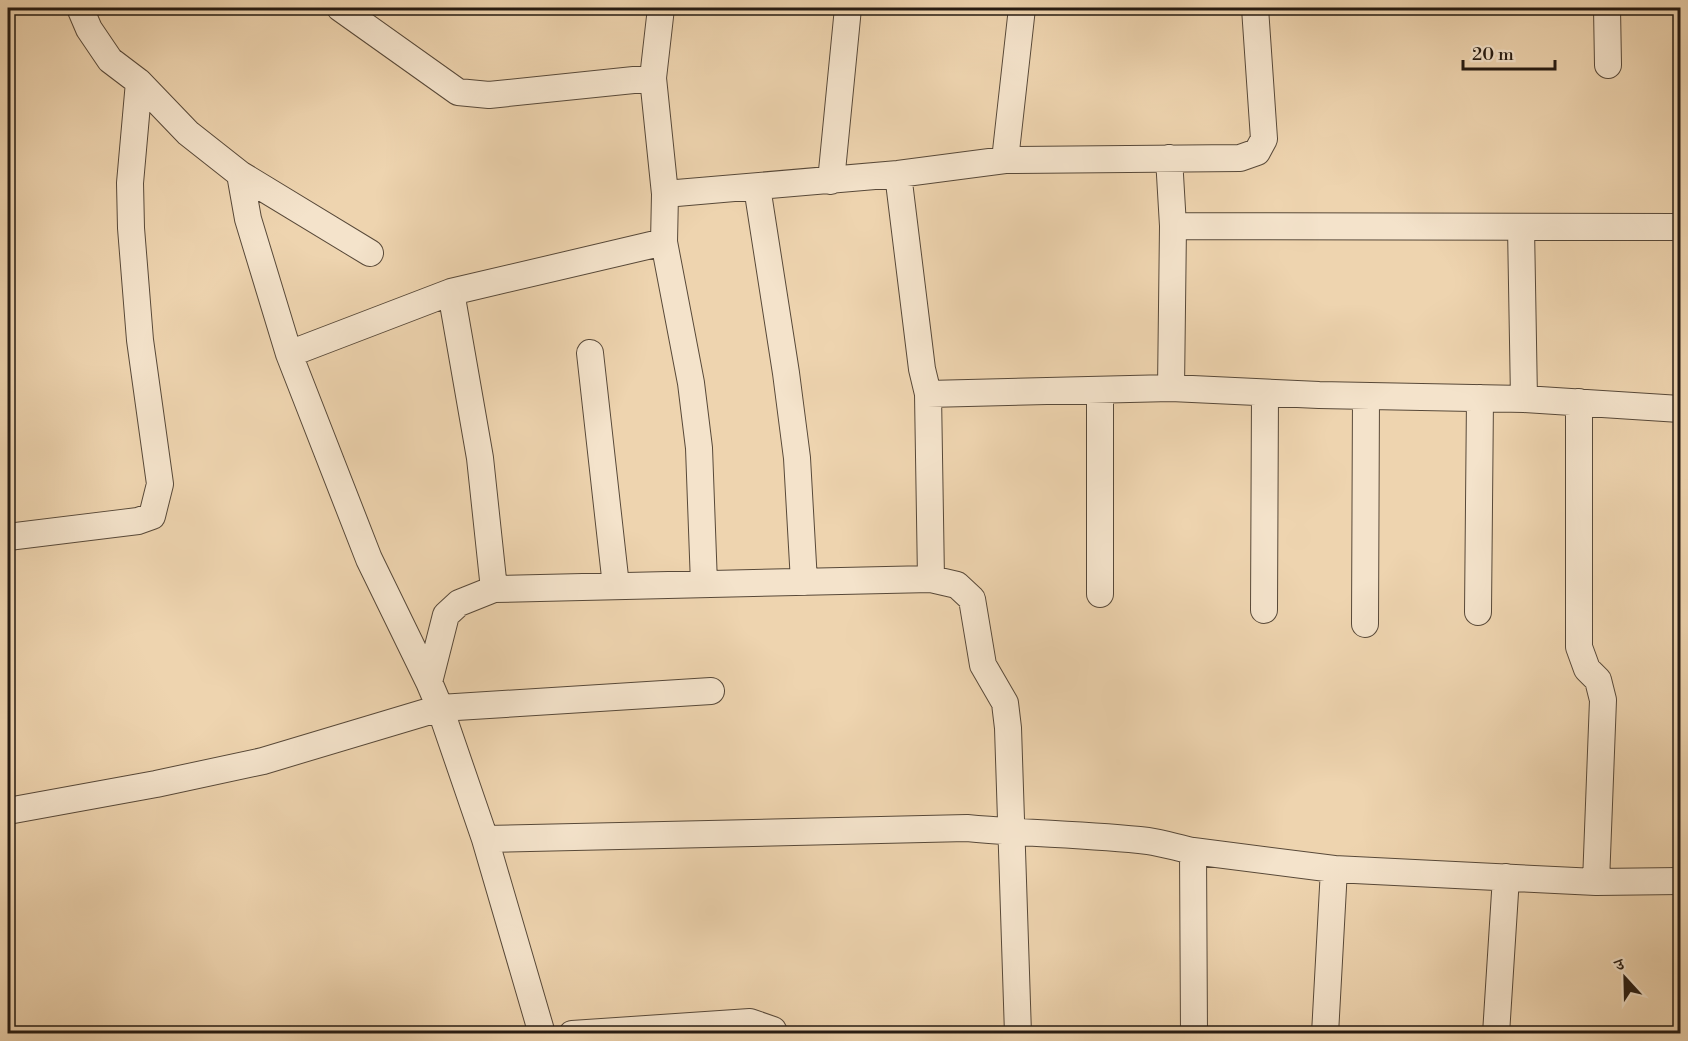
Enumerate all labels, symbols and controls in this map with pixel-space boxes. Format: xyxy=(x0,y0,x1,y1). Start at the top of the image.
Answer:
scale bar xyxy=(1463,33,1554,71)
text: 20 m xyxy=(1472,43,1514,66)
north arrow xyxy=(1595,948,1655,1008)
text: उ xyxy=(1611,954,1629,976)

